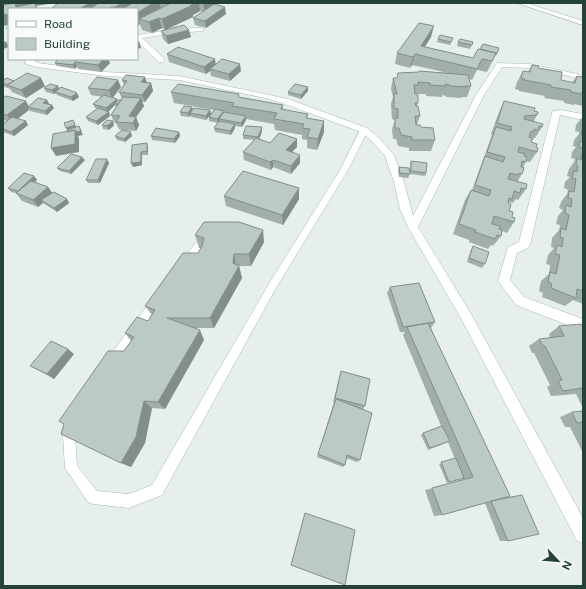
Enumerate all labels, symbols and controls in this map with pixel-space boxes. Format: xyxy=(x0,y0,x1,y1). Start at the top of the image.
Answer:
legend xyxy=(8,8,138,60)
text: Road xyxy=(44,17,72,31)
text: Building xyxy=(44,37,90,51)
north arrow xyxy=(538,541,578,581)
text: N xyxy=(560,559,574,572)

